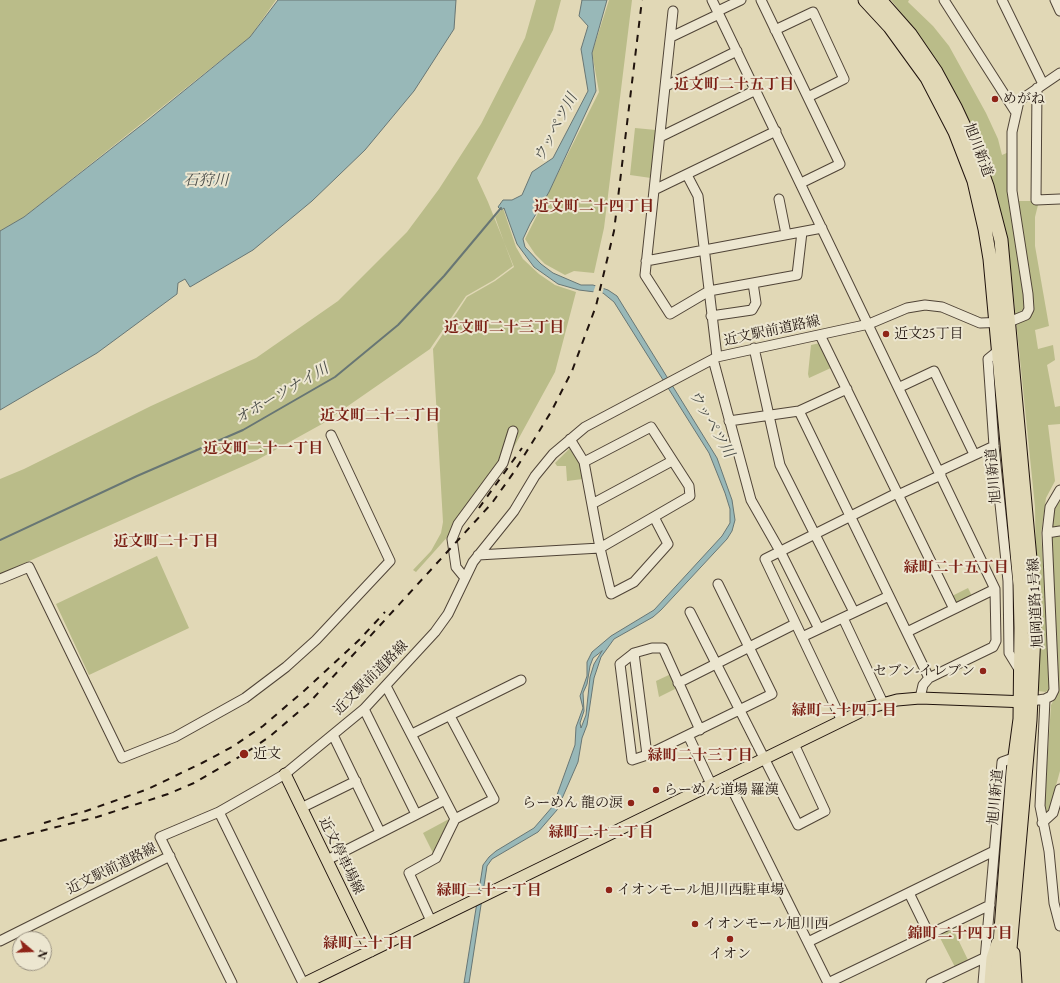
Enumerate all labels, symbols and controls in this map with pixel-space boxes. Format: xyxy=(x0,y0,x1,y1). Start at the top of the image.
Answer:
district label: 近文町二十五丁目 xyxy=(674,76,794,94)
water label: ウッペツ川 xyxy=(530,91,582,165)
place label: めがね xyxy=(1003,91,1045,107)
marker: めがね xyxy=(990,94,1000,104)
street label: 旭川新道 xyxy=(960,121,996,179)
water label: 石狩川 xyxy=(184,172,228,190)
district label: 近文町二十四丁目 xyxy=(534,198,654,216)
street label: 近文駅前道路線 xyxy=(722,313,822,349)
district label: 近文町二十三丁目 xyxy=(444,319,564,337)
place label: 近文25丁目 xyxy=(894,326,963,342)
marker: 近文25丁目 xyxy=(881,329,891,339)
water label: オホーツナイ川 xyxy=(232,360,332,428)
water label: ウッペツ川 xyxy=(684,387,738,461)
district label: 近文町二十二丁目 xyxy=(320,407,440,425)
district label: 近文町二十一丁目 xyxy=(203,440,323,458)
street label: 旭川新道 xyxy=(983,447,1005,505)
district label: 近文町二十丁目 xyxy=(114,533,218,551)
street label: 旭岡道路1号線 xyxy=(1025,557,1047,649)
district label: 緑町二十五丁目 xyxy=(904,559,1008,577)
street label: 近文駅前道路線 xyxy=(330,637,412,719)
place label: セブン-イレブン xyxy=(873,663,975,679)
marker: セブン-イレブン xyxy=(978,666,988,676)
district label: 緑町二十四丁目 xyxy=(792,702,896,720)
place label: 近文 xyxy=(253,746,281,762)
district label: 緑町二十三丁目 xyxy=(648,747,752,765)
marker: 近文 xyxy=(238,748,250,760)
street label: 旭川新道 xyxy=(985,768,1007,826)
place label: らーめん道場 羅漢 xyxy=(664,782,779,798)
marker: らーめん道場 羅漢 xyxy=(651,785,661,795)
place label: らーめん 龍の涙 xyxy=(522,795,623,811)
marker: らーめん 龍の涙 xyxy=(626,798,636,808)
street label: 近文停車場線 xyxy=(315,815,367,897)
district label: 緑町二十二丁目 xyxy=(549,824,653,842)
street label: 近文駅前道路線 xyxy=(64,840,160,898)
district label: 緑町二十一丁目 xyxy=(437,882,541,900)
place label: イオンモール旭川西駐車場 xyxy=(617,882,784,898)
marker: イオンモール旭川西駐車場 xyxy=(604,885,614,895)
place label: イオンモール旭川西 xyxy=(703,916,828,932)
marker: イオンモール旭川西 xyxy=(690,919,700,929)
district label: 錦町二十四丁目 xyxy=(908,925,1012,943)
north arrow xyxy=(12,931,52,971)
marker: イオン xyxy=(725,934,735,944)
district label: 緑町二十丁目 xyxy=(323,935,413,953)
place label: イオン xyxy=(709,946,751,962)
text: N xyxy=(34,948,50,961)

